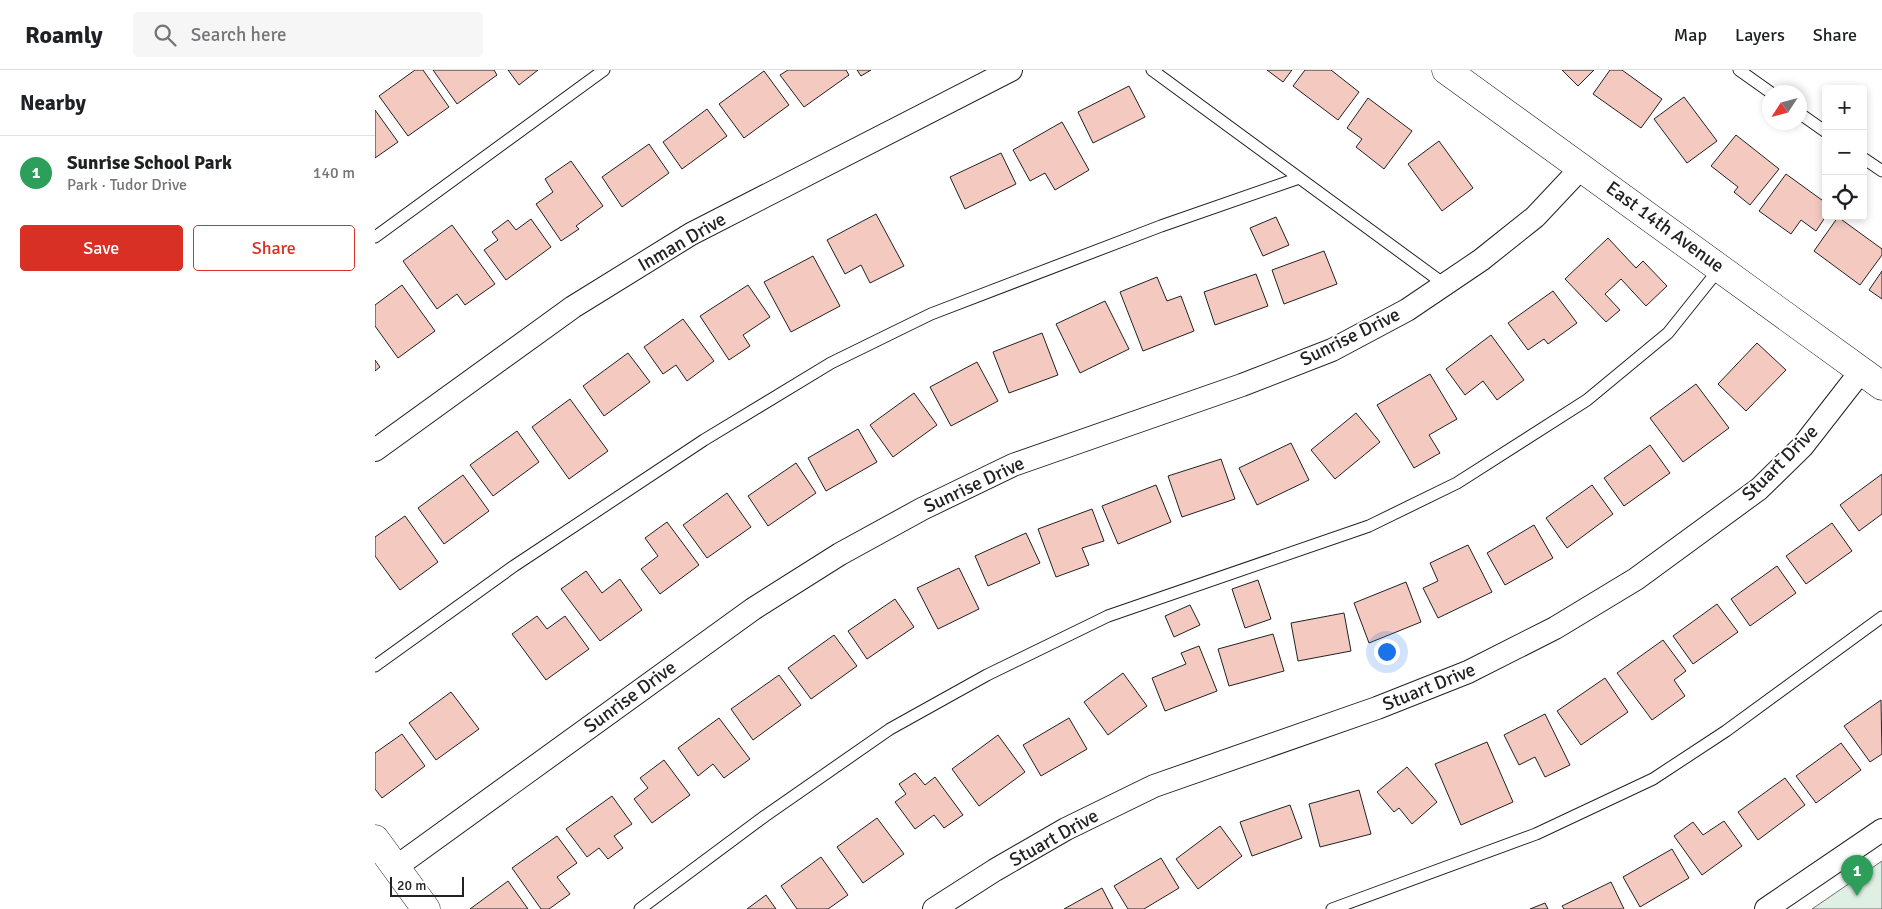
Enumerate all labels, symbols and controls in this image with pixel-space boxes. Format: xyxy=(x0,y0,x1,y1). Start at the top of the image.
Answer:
search box xyxy=(133,12,483,57)
text: Roamly xyxy=(25,20,103,50)
icon: search xyxy=(151,21,179,49)
text: Search here xyxy=(191,23,287,47)
text: Map xyxy=(1674,24,1707,46)
text: Layers xyxy=(1735,24,1785,46)
text: Share xyxy=(1813,24,1857,46)
north arrow xyxy=(1762,85,1807,130)
map controls xyxy=(1822,85,1867,220)
button: + xyxy=(1822,85,1867,130)
text: Nearby xyxy=(20,90,86,116)
button: − xyxy=(1822,130,1867,175)
text: Sunrise School Park xyxy=(67,151,232,175)
text: 1 xyxy=(32,163,40,183)
text: 140 m xyxy=(313,163,355,183)
text: Park · Tudor Drive xyxy=(67,175,187,195)
button: locate xyxy=(1822,175,1867,220)
street label: East 14th Avenue xyxy=(1601,176,1729,278)
street label: Inman Drive xyxy=(634,207,730,277)
button: Save xyxy=(20,225,183,271)
button: Share xyxy=(193,225,355,271)
street label: Sunrise Drive xyxy=(1296,302,1404,372)
street label: Stuart Drive xyxy=(1737,420,1823,506)
street label: Sunrise Drive xyxy=(920,451,1028,519)
your location xyxy=(1374,639,1400,665)
street label: Sunrise Drive xyxy=(579,655,681,739)
street label: Stuart Drive xyxy=(1379,658,1479,716)
street label: Stuart Drive xyxy=(1005,804,1103,872)
pin: 1 xyxy=(1841,855,1873,896)
scale bar xyxy=(390,874,464,897)
text: 20 m xyxy=(397,877,426,894)

